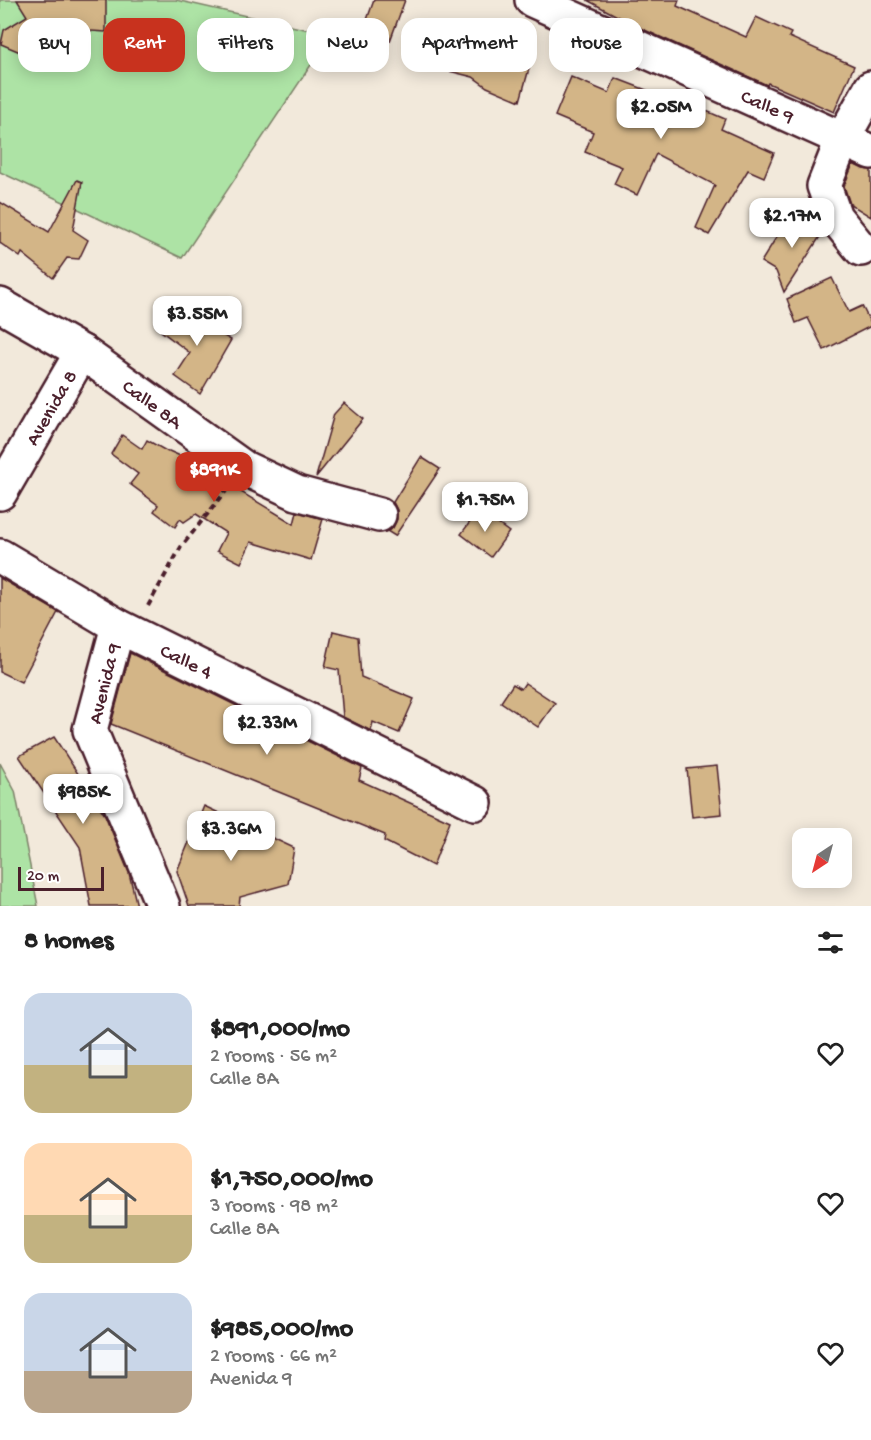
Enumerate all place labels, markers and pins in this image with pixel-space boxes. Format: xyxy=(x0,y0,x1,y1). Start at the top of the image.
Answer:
pin: $2.05M xyxy=(612,89,710,140)
pin: $2.17M xyxy=(743,198,841,249)
pin: $3.55M xyxy=(148,296,246,347)
pin: $891K xyxy=(172,452,256,503)
pin: $1.75M xyxy=(436,482,534,533)
pin: $2.33M xyxy=(218,705,316,756)
pin: $985K xyxy=(41,774,125,825)
pin: $3.36M xyxy=(182,811,280,862)

